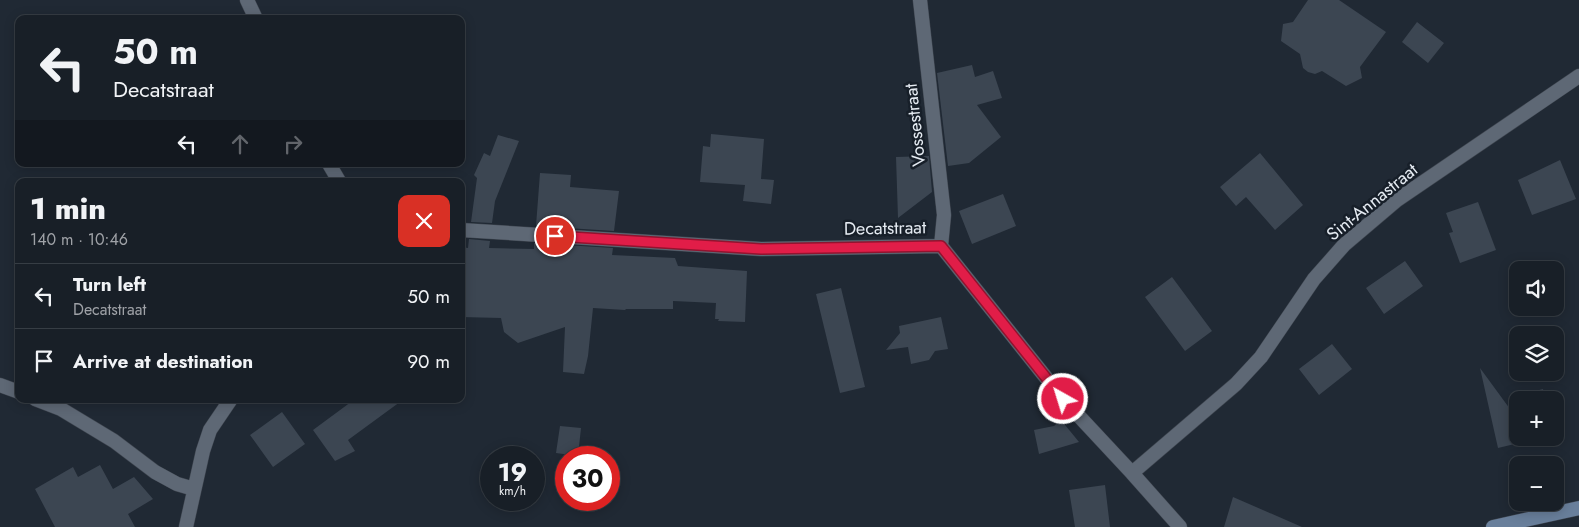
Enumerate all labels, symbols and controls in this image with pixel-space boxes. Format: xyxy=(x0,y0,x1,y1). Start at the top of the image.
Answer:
text: 50 m xyxy=(113,27,198,77)
icon: left xyxy=(30,35,95,100)
text: Decatstraat xyxy=(113,73,214,105)
street label: Vossestraat xyxy=(898,81,932,168)
icon: left xyxy=(173,130,201,158)
icon: ahead xyxy=(226,130,254,158)
icon: right xyxy=(279,130,307,158)
street label: Sint-Annastraat xyxy=(1321,157,1424,247)
text: 1 min xyxy=(30,187,106,230)
button: close xyxy=(398,195,450,247)
street label: Decatstraat xyxy=(844,214,927,242)
pin xyxy=(534,215,576,257)
icon: arrive xyxy=(541,222,569,250)
text: 140 m · 10:46 xyxy=(30,228,128,251)
map controls xyxy=(1509,261,1564,511)
button: sound xyxy=(1509,261,1564,316)
text: Turn left xyxy=(73,271,146,298)
icon: left xyxy=(30,282,58,310)
text: 50 m xyxy=(407,283,450,310)
text: Decatstraat xyxy=(73,298,146,321)
button: layers xyxy=(1509,326,1564,381)
icon: arrive xyxy=(30,347,58,375)
text: Arrive at destination xyxy=(73,348,253,375)
text: 90 m xyxy=(407,348,450,375)
position arrow xyxy=(1036,372,1088,424)
button: + xyxy=(1509,391,1564,446)
speed limit sign: 30 xyxy=(555,446,620,511)
text: 19 xyxy=(498,454,527,490)
button: − xyxy=(1509,456,1564,511)
text: km/h xyxy=(499,482,526,500)

